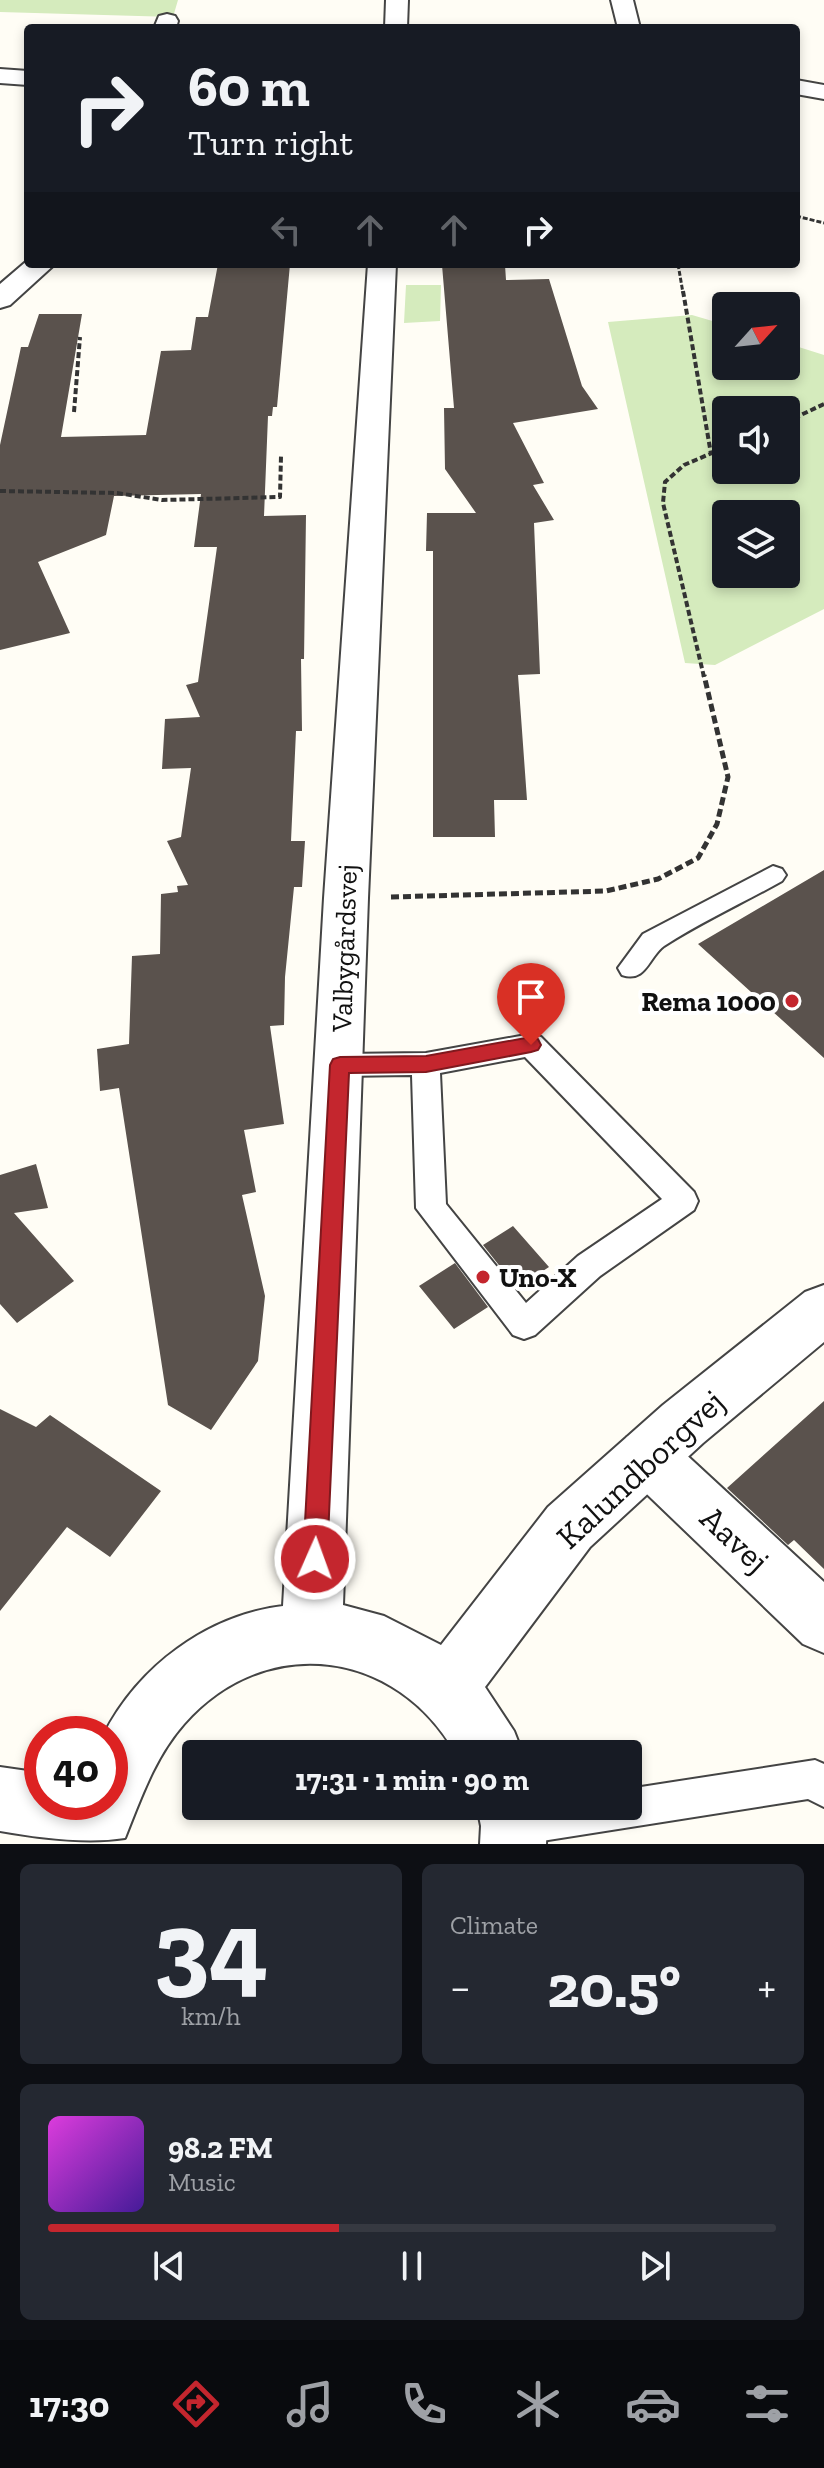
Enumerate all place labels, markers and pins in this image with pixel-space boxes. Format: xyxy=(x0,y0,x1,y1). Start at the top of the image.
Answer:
pin xyxy=(497,963,565,1045)
place label: Rema 1000 xyxy=(641,985,776,1018)
marker: Rema 1000 xyxy=(783,992,801,1010)
place label: Uno-X xyxy=(499,1261,577,1294)
marker: Uno-X xyxy=(474,1268,492,1286)

